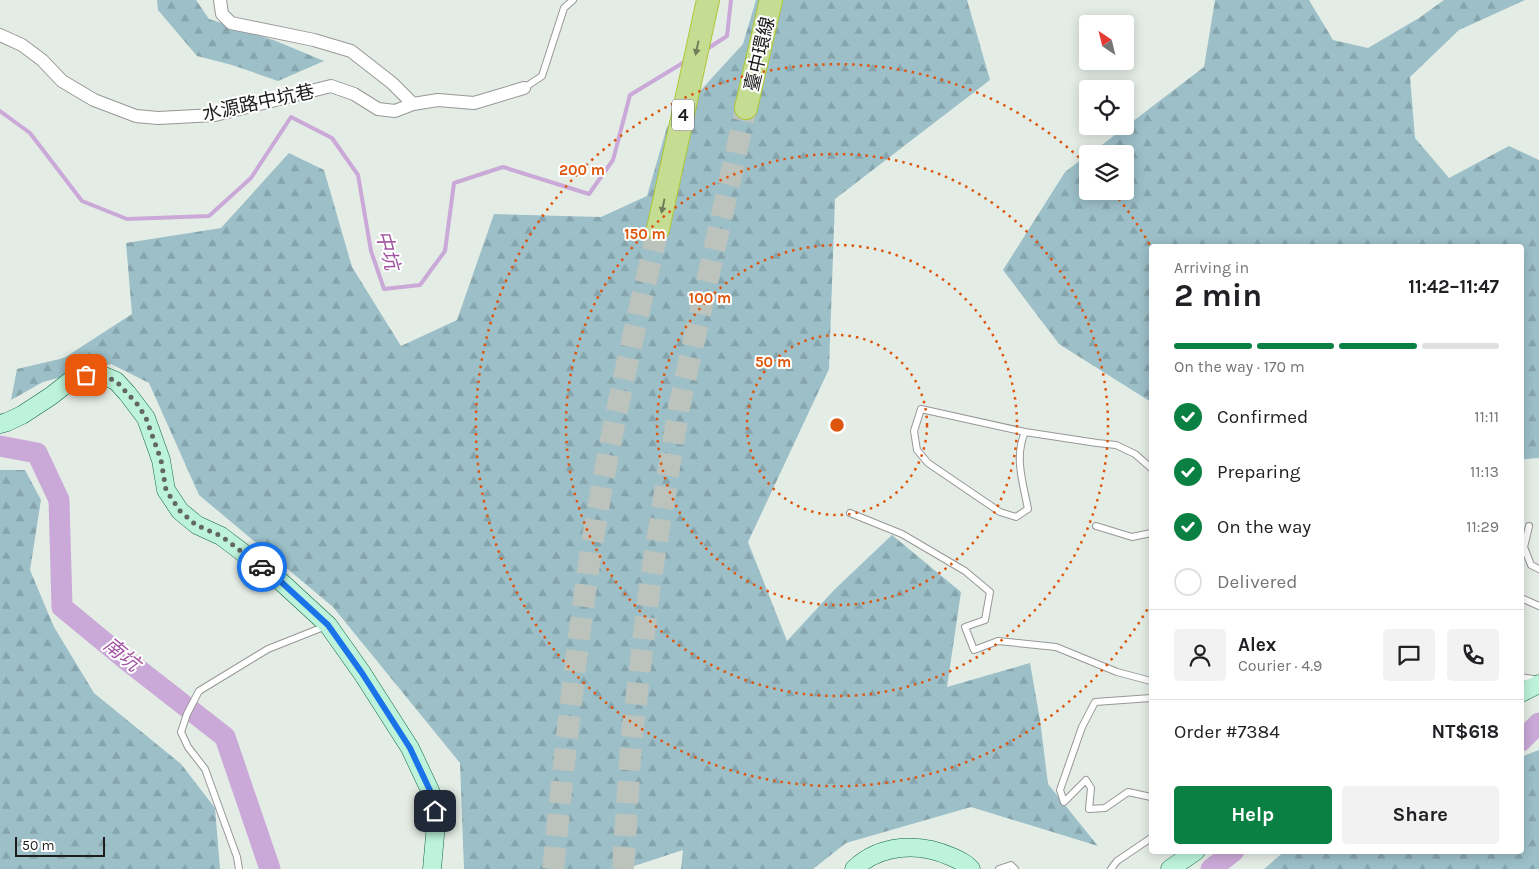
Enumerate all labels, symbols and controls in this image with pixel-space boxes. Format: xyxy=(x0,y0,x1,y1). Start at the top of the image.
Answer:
street label: 臺中環線 xyxy=(741,15,779,94)
north arrow xyxy=(1079,15,1134,70)
map controls xyxy=(1079,15,1134,200)
one-way arrow xyxy=(693,40,701,55)
street label: 水源路中坑巷 xyxy=(200,80,316,126)
button: locate xyxy=(1079,80,1134,135)
road number: 4 xyxy=(672,100,694,130)
button: layers xyxy=(1079,145,1134,200)
text: 200 m xyxy=(559,161,605,179)
one-way arrow xyxy=(658,199,666,215)
text: 150 m xyxy=(624,225,666,243)
water label: 中坑 xyxy=(371,228,405,275)
text: Arriving in xyxy=(1174,258,1249,277)
text: 11:42–11:47 xyxy=(1408,276,1499,298)
text: 2 min xyxy=(1174,277,1262,314)
text: 100 m xyxy=(689,289,731,307)
text: 50 m xyxy=(755,353,791,371)
pin xyxy=(65,354,107,396)
text: On the way · 170 m xyxy=(1174,357,1305,376)
icon: bag xyxy=(72,361,100,389)
icon: check xyxy=(1174,403,1202,431)
text: Confirmed xyxy=(1217,406,1308,428)
text: 11:11 xyxy=(1474,407,1499,426)
centre of rings xyxy=(828,416,846,434)
icon: check xyxy=(1174,458,1202,486)
text: Preparing xyxy=(1217,461,1300,483)
text: 11:13 xyxy=(1470,462,1499,481)
icon: check xyxy=(1174,513,1202,541)
text: On the way xyxy=(1217,516,1311,538)
text: 11:29 xyxy=(1466,517,1499,536)
courier xyxy=(237,542,287,592)
icon: car xyxy=(248,553,276,581)
text: Delivered xyxy=(1217,571,1297,593)
button: person xyxy=(1174,629,1226,681)
button: chat xyxy=(1383,629,1435,681)
button: phone xyxy=(1447,629,1499,681)
water label: 南坑 xyxy=(99,633,147,678)
text: Alex xyxy=(1238,634,1276,656)
text: Courier · 4.9 xyxy=(1238,656,1322,675)
text: Order #7384 xyxy=(1174,721,1280,743)
text: NT$618 xyxy=(1432,721,1499,743)
button: Help xyxy=(1174,786,1332,844)
button: Share xyxy=(1342,786,1499,844)
pin xyxy=(414,790,456,832)
icon: home xyxy=(421,797,449,825)
scale bar xyxy=(15,834,105,857)
text: 50 m xyxy=(22,837,55,854)

